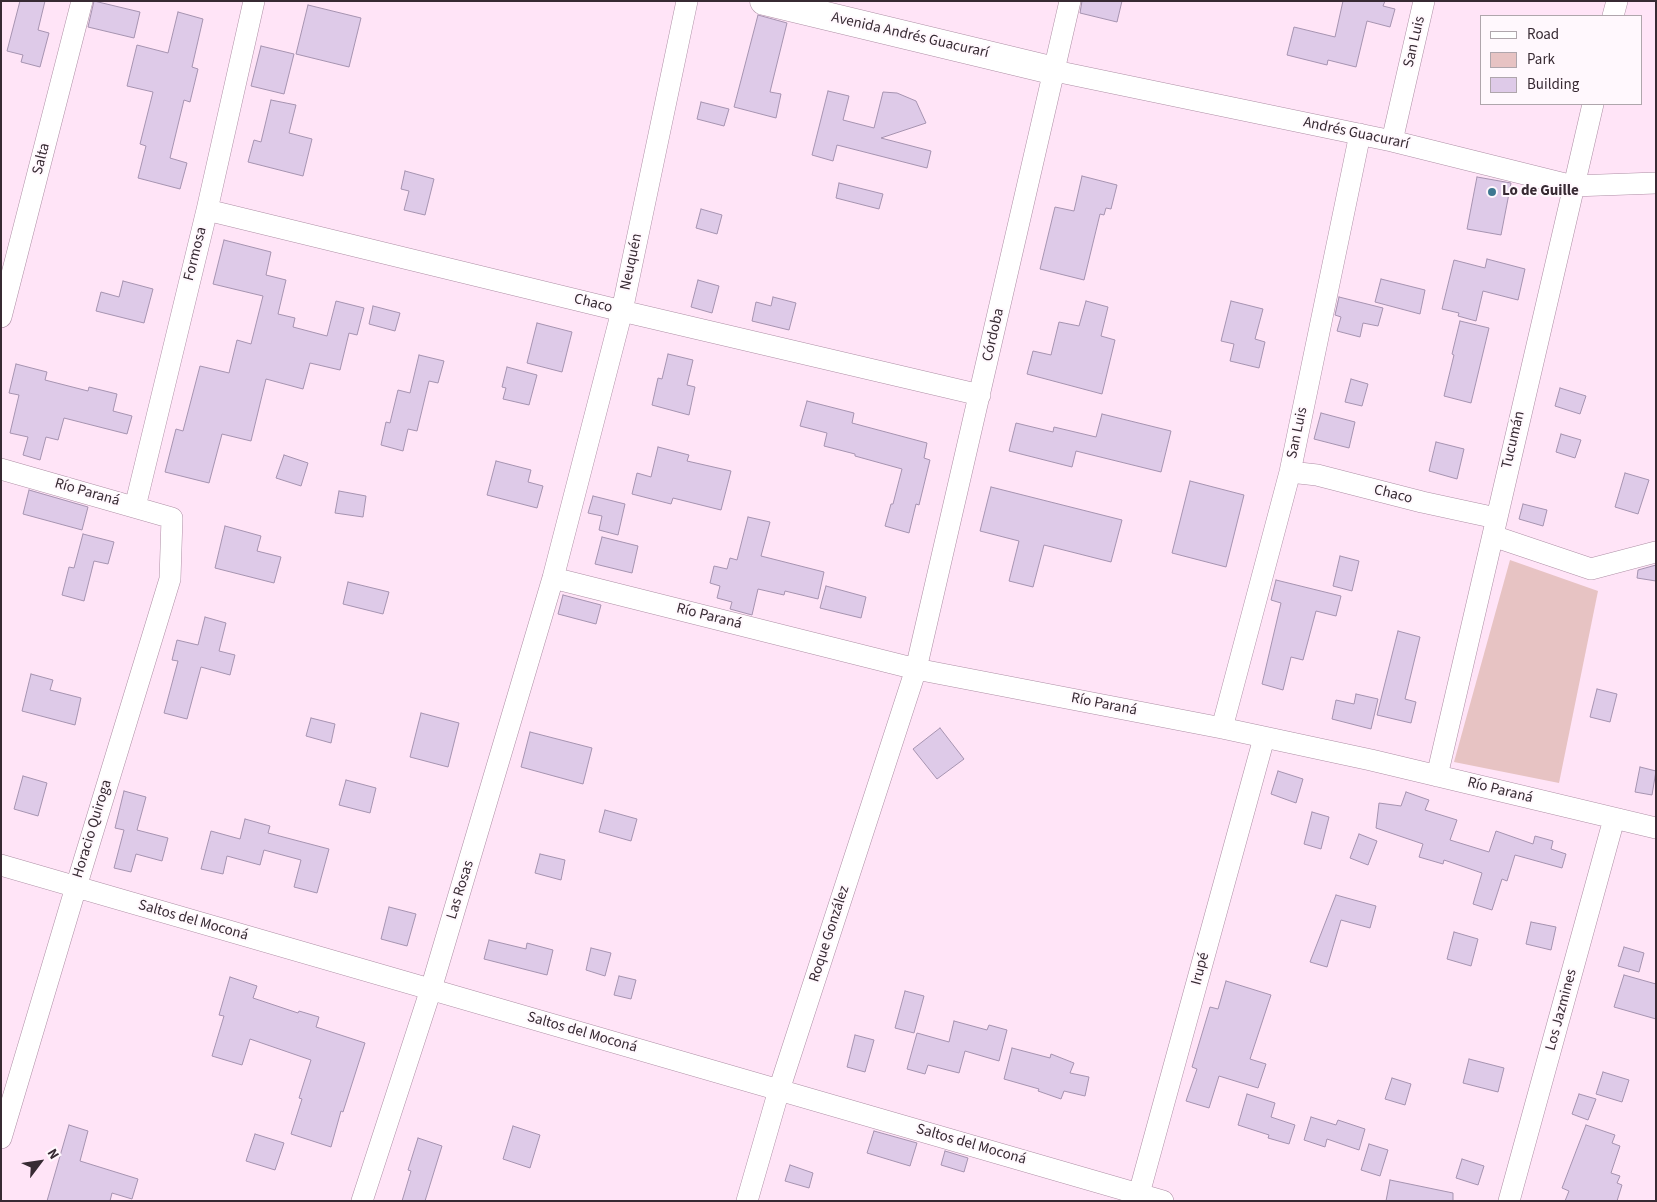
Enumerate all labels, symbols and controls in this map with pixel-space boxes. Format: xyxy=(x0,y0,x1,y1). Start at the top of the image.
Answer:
street label: Avenida Andrés Guacurarí xyxy=(830,9,990,63)
street label: San Luis xyxy=(1400,15,1430,69)
legend xyxy=(1480,15,1642,105)
text: Road xyxy=(1527,24,1559,45)
text: Park xyxy=(1527,49,1555,70)
text: Building xyxy=(1527,74,1579,95)
street label: Andrés Guacurarí xyxy=(1301,114,1411,154)
street label: Salta xyxy=(29,141,55,177)
place label: Lo de Guille xyxy=(1502,183,1579,201)
marker: Lo de Guille xyxy=(1486,186,1498,198)
street label: Formosa xyxy=(181,225,211,283)
street label: Neuquén xyxy=(617,232,647,292)
street label: Chaco xyxy=(572,291,614,317)
street label: Córdoba xyxy=(979,307,1009,363)
street label: San Luis xyxy=(1284,406,1312,460)
street label: Tucumán xyxy=(1499,409,1529,471)
street label: Río Paraná xyxy=(52,475,122,511)
street label: Chaco xyxy=(1372,482,1414,508)
street label: Río Paraná xyxy=(674,600,744,634)
street label: Río Paraná xyxy=(1069,690,1139,720)
street label: Río Paraná xyxy=(1465,774,1535,808)
street label: Horacio Quiroga xyxy=(70,778,116,880)
street label: Las Rosas xyxy=(444,858,478,922)
street label: Roque González xyxy=(806,884,854,984)
street label: Saltos del Moconá xyxy=(136,897,250,945)
street label: Irupé xyxy=(1188,951,1214,987)
street label: Los Jazmines xyxy=(1542,967,1582,1053)
street label: Saltos del Moconá xyxy=(525,1009,639,1057)
street label: Saltos del Moconá xyxy=(914,1121,1028,1169)
north arrow xyxy=(15,1137,65,1187)
text: N xyxy=(42,1145,64,1163)

